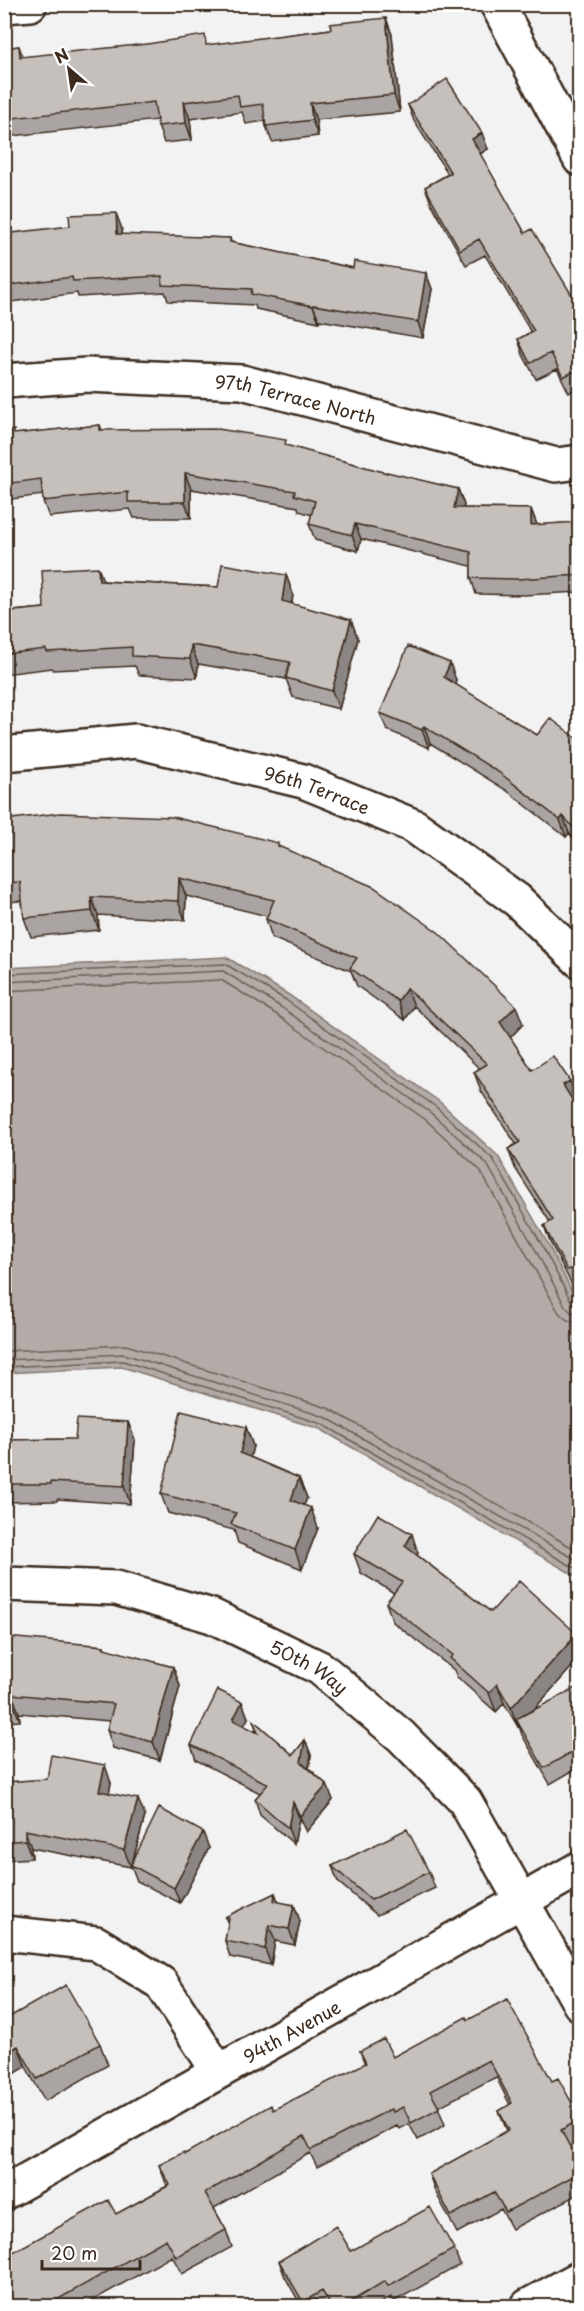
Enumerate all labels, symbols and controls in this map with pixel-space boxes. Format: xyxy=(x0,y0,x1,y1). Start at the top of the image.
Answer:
north arrow xyxy=(39,39,99,99)
text: N xyxy=(50,41,73,69)
street label: 97th Terrace North xyxy=(214,367,379,430)
street label: 96th Terrace xyxy=(261,759,374,820)
street label: 50th Way xyxy=(266,1632,355,1700)
street label: 94th Avenue xyxy=(238,1992,345,2069)
scale bar xyxy=(42,2233,140,2271)
text: 20 m xyxy=(51,2239,97,2266)

